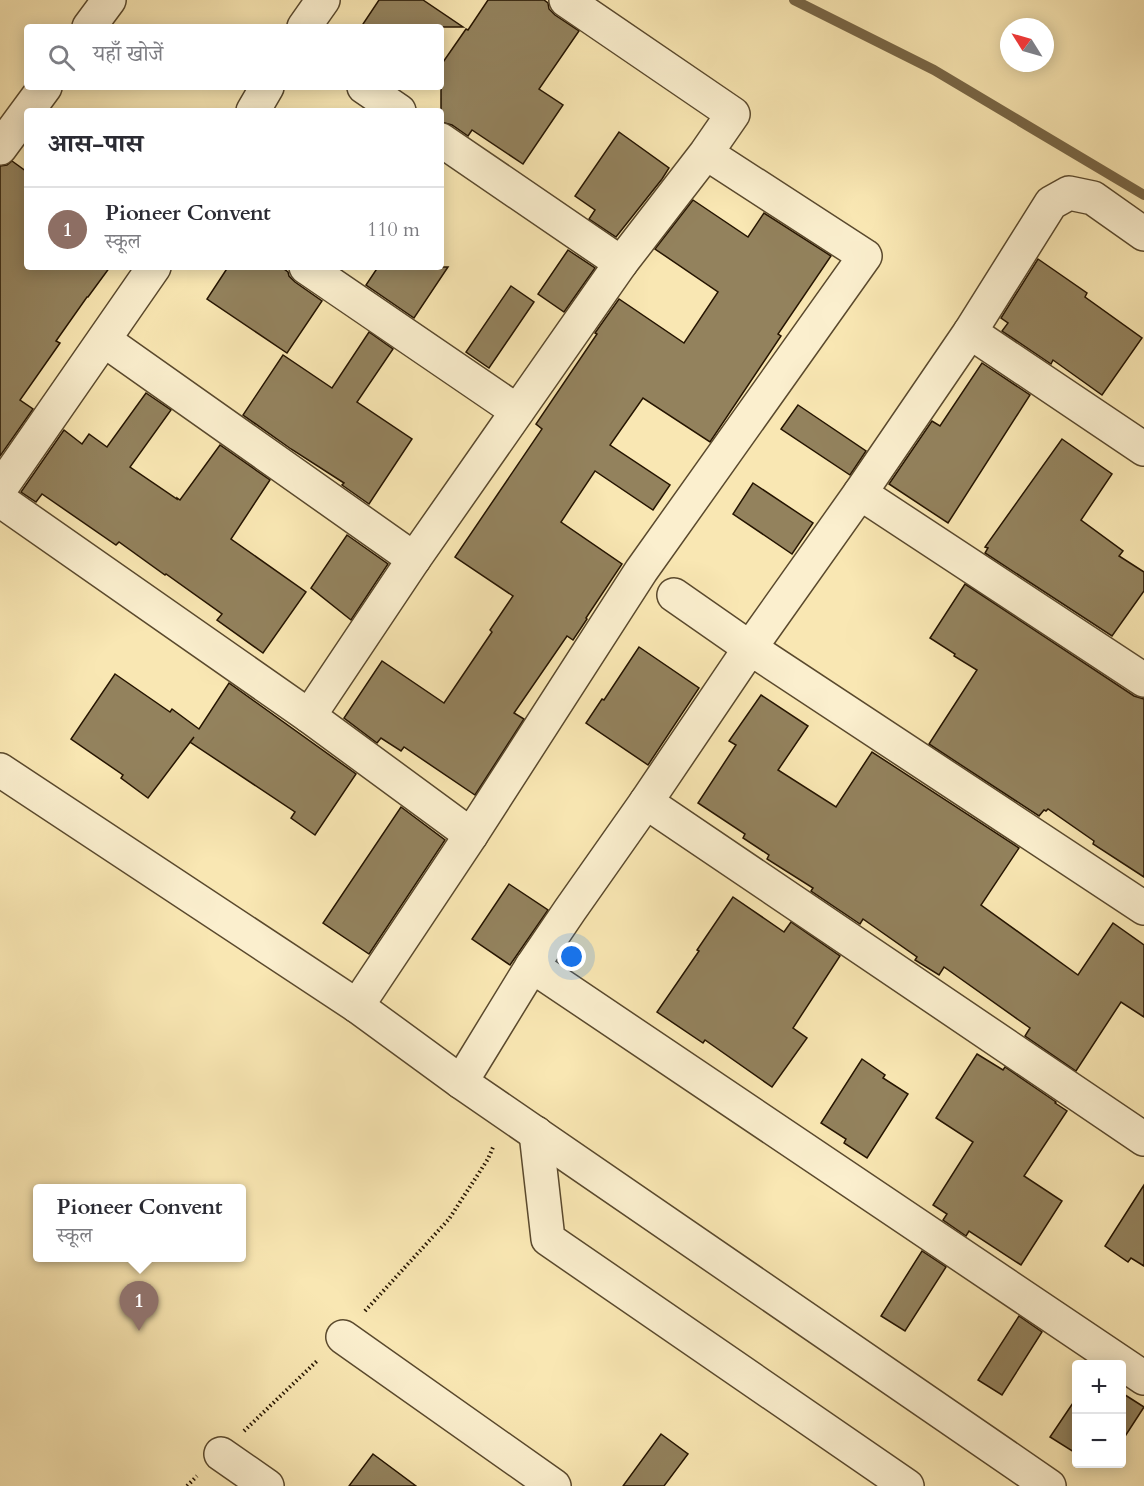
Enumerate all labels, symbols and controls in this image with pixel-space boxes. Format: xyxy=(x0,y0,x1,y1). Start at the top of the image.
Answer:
north arrow xyxy=(1000,18,1054,72)
search box xyxy=(24,24,444,90)
text: यहाँ खोजें xyxy=(93,39,163,69)
icon: search xyxy=(45,41,78,74)
text: आस-पास xyxy=(48,126,143,161)
text: Pioneer Convent xyxy=(105,198,271,228)
text: 1 xyxy=(62,216,73,243)
text: 110 m xyxy=(367,216,420,243)
text: स्कूल xyxy=(105,228,141,255)
your location xyxy=(557,942,586,971)
popup xyxy=(33,1184,246,1262)
text: Pioneer Convent xyxy=(57,1192,222,1222)
text: स्कूल xyxy=(57,1222,92,1249)
pin: 1 xyxy=(120,1282,158,1331)
map controls xyxy=(1072,1360,1126,1468)
button: + xyxy=(1072,1360,1126,1414)
button: − xyxy=(1072,1414,1126,1468)

